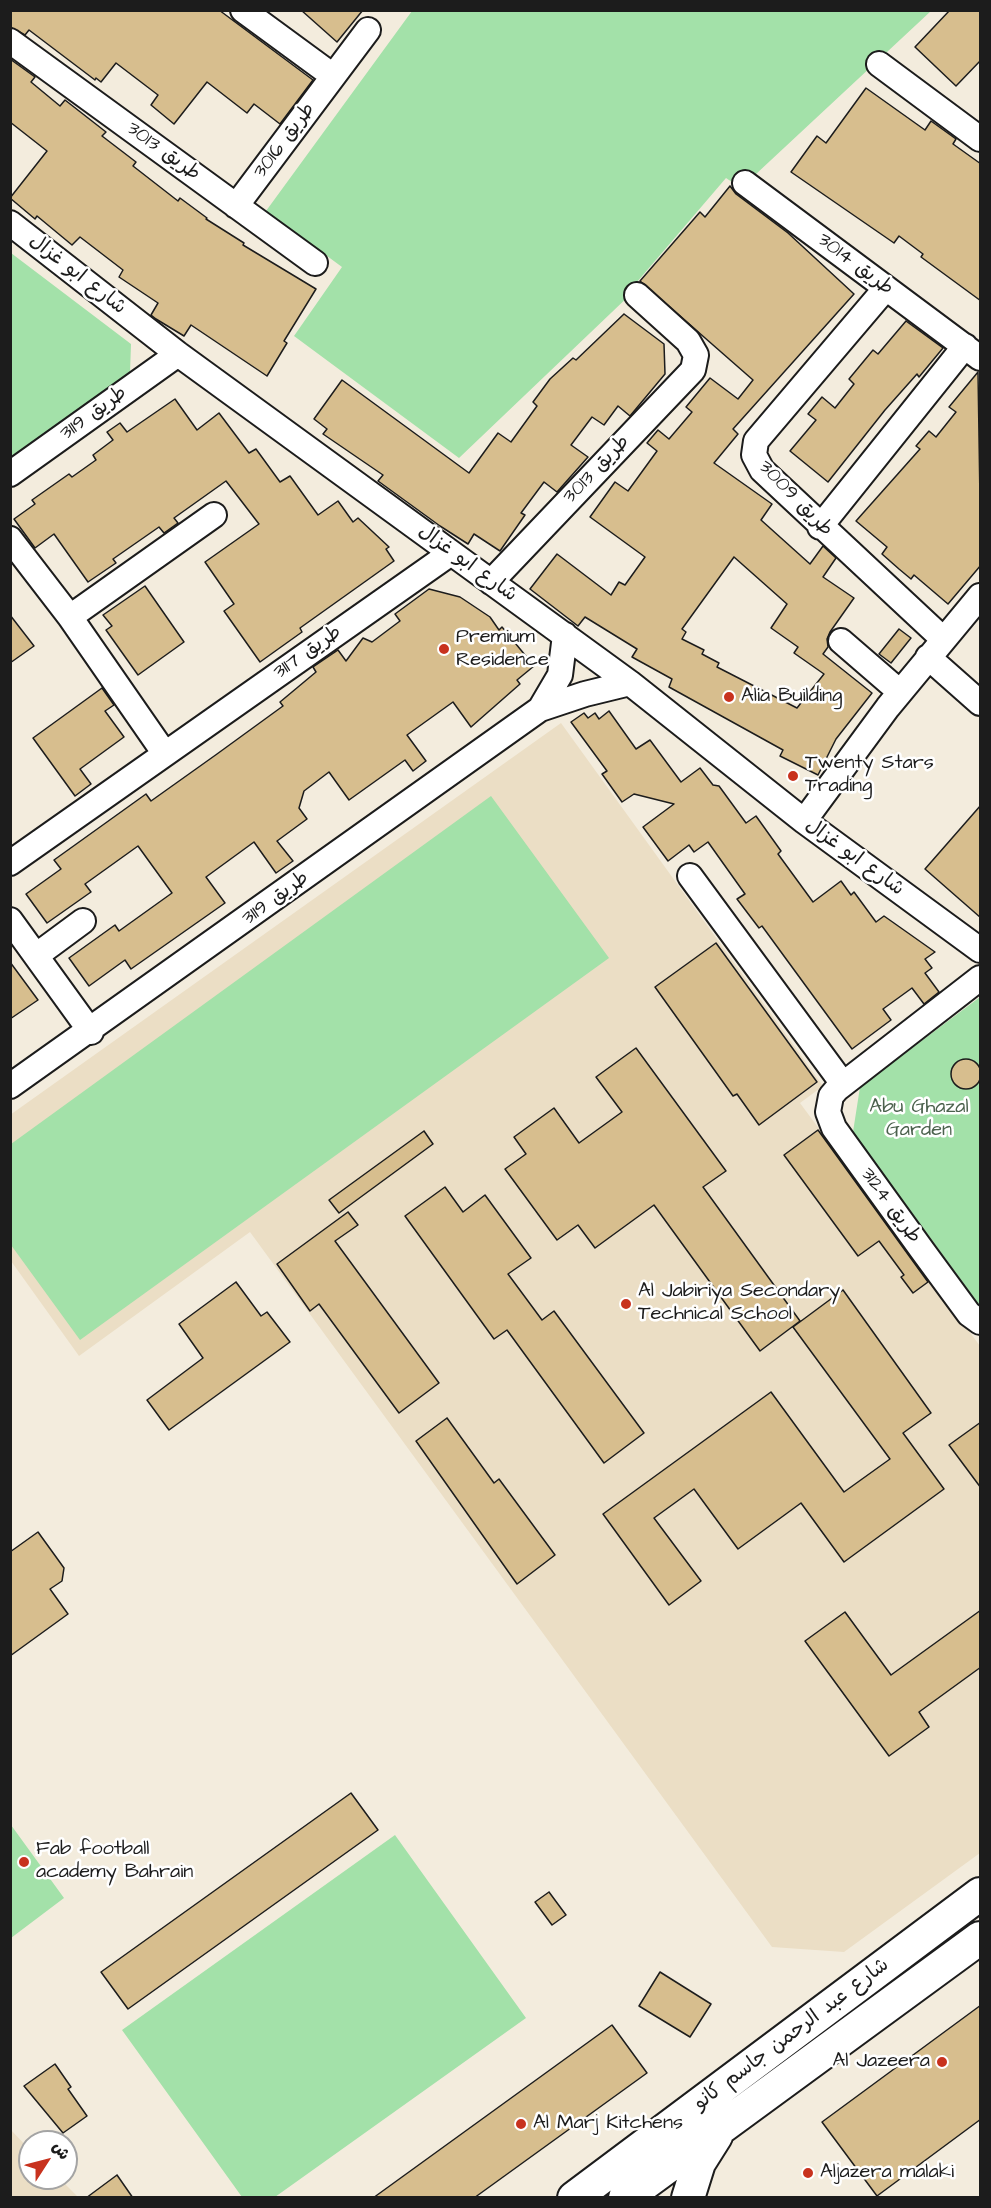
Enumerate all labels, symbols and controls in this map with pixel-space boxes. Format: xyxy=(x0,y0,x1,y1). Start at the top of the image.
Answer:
street label: طريق 3016 xyxy=(249,99,321,183)
street label: طريق 3013 xyxy=(121,117,205,187)
street label: طريق 3014 xyxy=(812,229,898,301)
street label: شارع ابو غزال xyxy=(24,230,130,320)
street label: طريق 3119 xyxy=(56,382,132,446)
street label: طريق 3013 xyxy=(559,431,635,509)
street label: طريق 3009 xyxy=(753,456,837,542)
street label: شارع ابو غزال xyxy=(413,520,521,608)
street label: طريق 3117 xyxy=(269,621,347,685)
place label: Premium Residence xyxy=(456,626,549,673)
marker: Premium Residence xyxy=(437,642,451,656)
place label: Alia Building xyxy=(741,685,842,709)
marker: Alia Building xyxy=(722,690,736,704)
place label: Twenty Stars Trading xyxy=(805,752,934,799)
marker: Twenty Stars Trading xyxy=(786,769,800,783)
street label: شارع ابو غزال xyxy=(800,814,908,902)
street label: طريق 3119 xyxy=(238,867,314,931)
park label: Abu Ghazal Garden xyxy=(869,1096,969,1143)
street label: طريق 3124 xyxy=(854,1163,926,1249)
place label: Al Jabiriya Secondary Technical School xyxy=(638,1280,840,1327)
marker: Al Jabiriya Secondary Technical School xyxy=(619,1297,633,1311)
place label: Fab football academy Bahrain xyxy=(36,1838,193,1885)
marker: Fab football academy Bahrain xyxy=(17,1855,31,1869)
street label: شارع عبد الرحمن جاسم كانو xyxy=(690,1954,894,2116)
place label: Al Jazeera xyxy=(833,2050,930,2074)
marker: Al Jazeera xyxy=(935,2055,949,2069)
place label: Al Marj Kitchens xyxy=(533,2112,683,2136)
marker: Al Marj Kitchens xyxy=(514,2117,528,2131)
north arrow xyxy=(18,2130,78,2190)
text: ش xyxy=(47,2137,75,2164)
place label: Aljazera malaki xyxy=(820,2161,954,2185)
marker: Aljazera malaki xyxy=(801,2166,815,2180)

